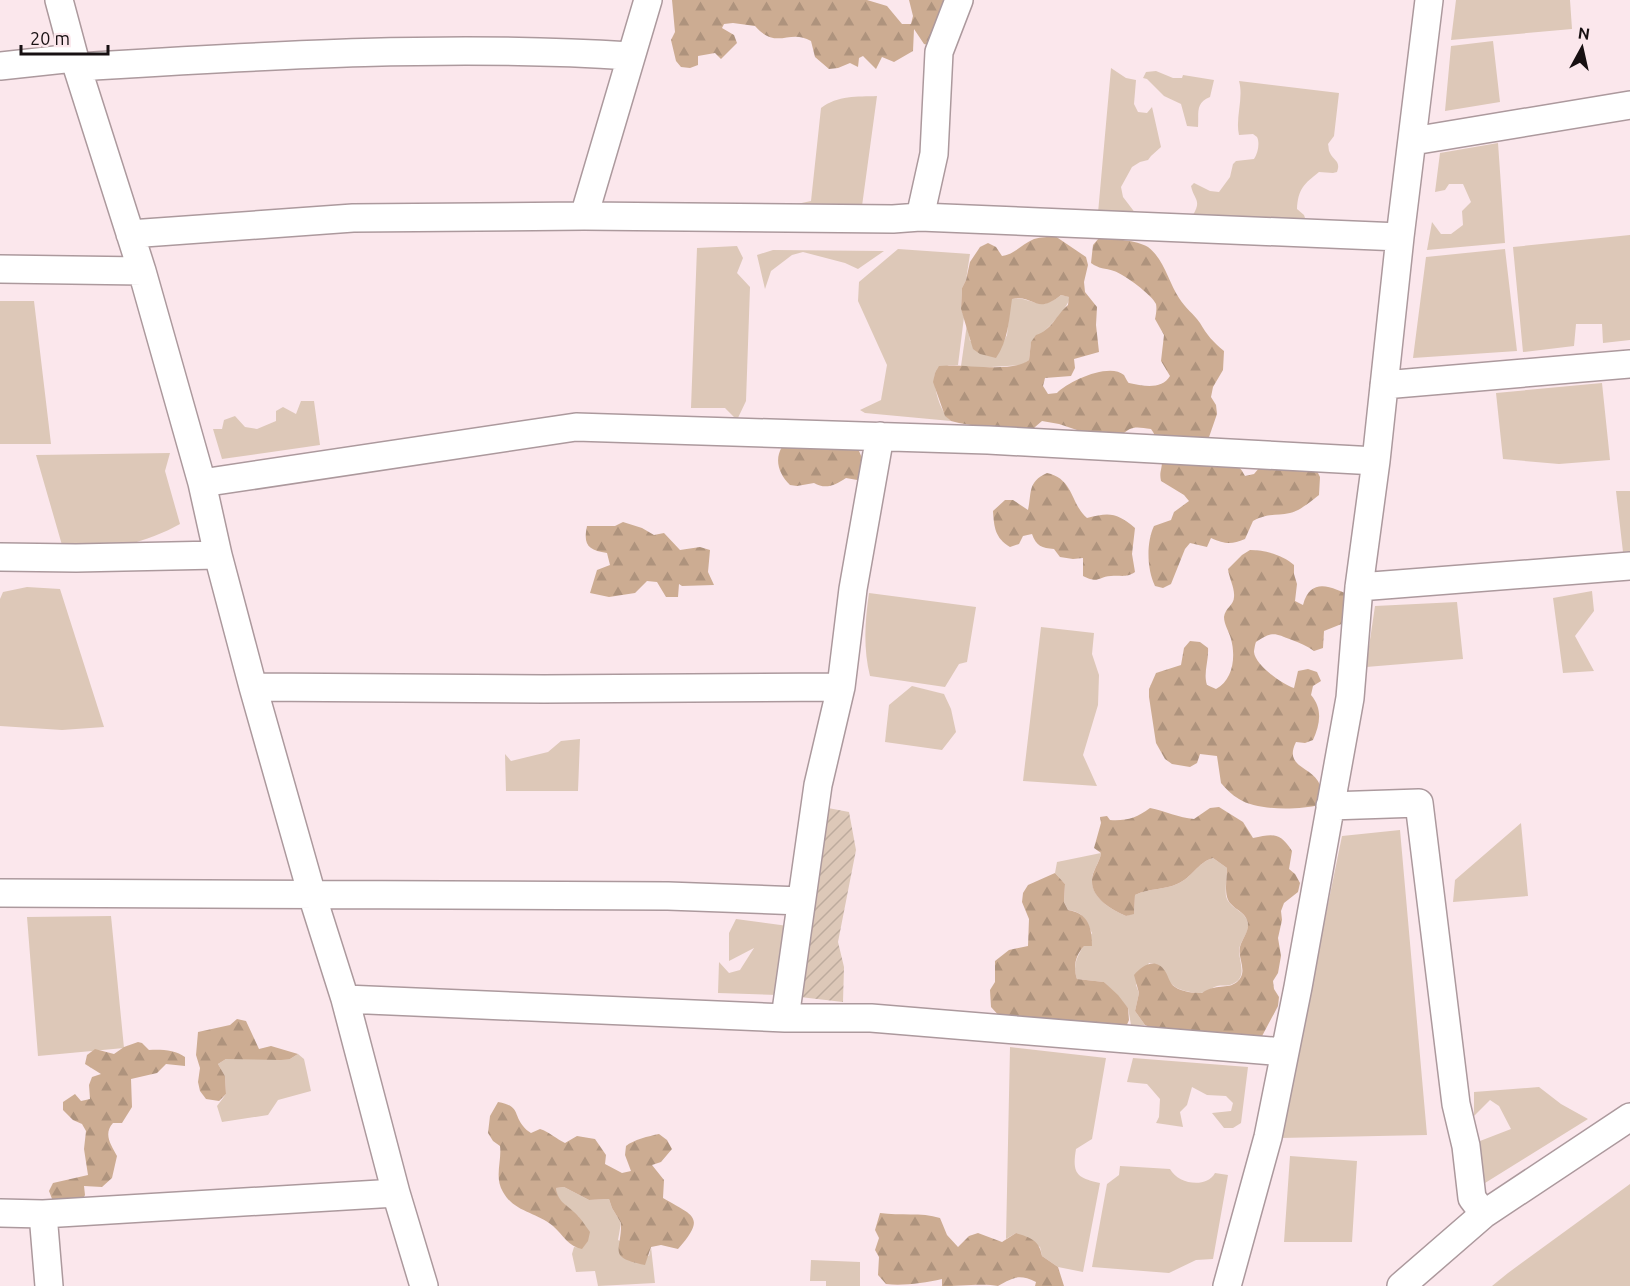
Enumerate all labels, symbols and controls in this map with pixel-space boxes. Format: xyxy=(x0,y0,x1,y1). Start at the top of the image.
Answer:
scale bar xyxy=(21,18,108,56)
north arrow xyxy=(1552,18,1612,78)
text: N xyxy=(1577,23,1591,43)
text: 20 m xyxy=(30,28,70,48)

